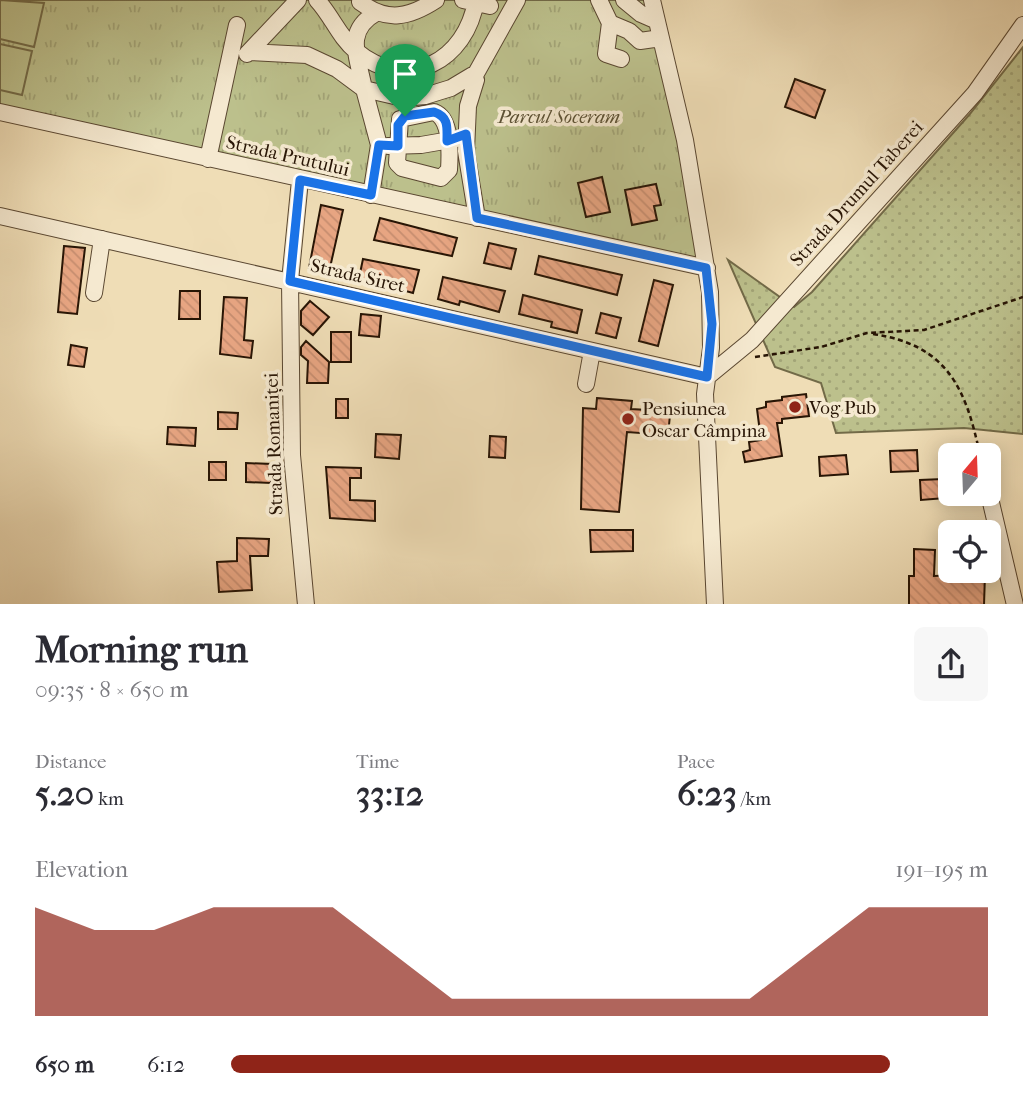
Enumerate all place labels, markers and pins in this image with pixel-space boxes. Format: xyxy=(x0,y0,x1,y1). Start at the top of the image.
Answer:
pin xyxy=(375,44,435,116)
place label: Vog Pub xyxy=(808,397,876,419)
place label: Pensiunea Oscar Câmpina xyxy=(642,398,767,442)
marker: Vog Pub xyxy=(787,399,803,415)
marker: Pensiunea Oscar Câmpina xyxy=(620,411,636,427)

